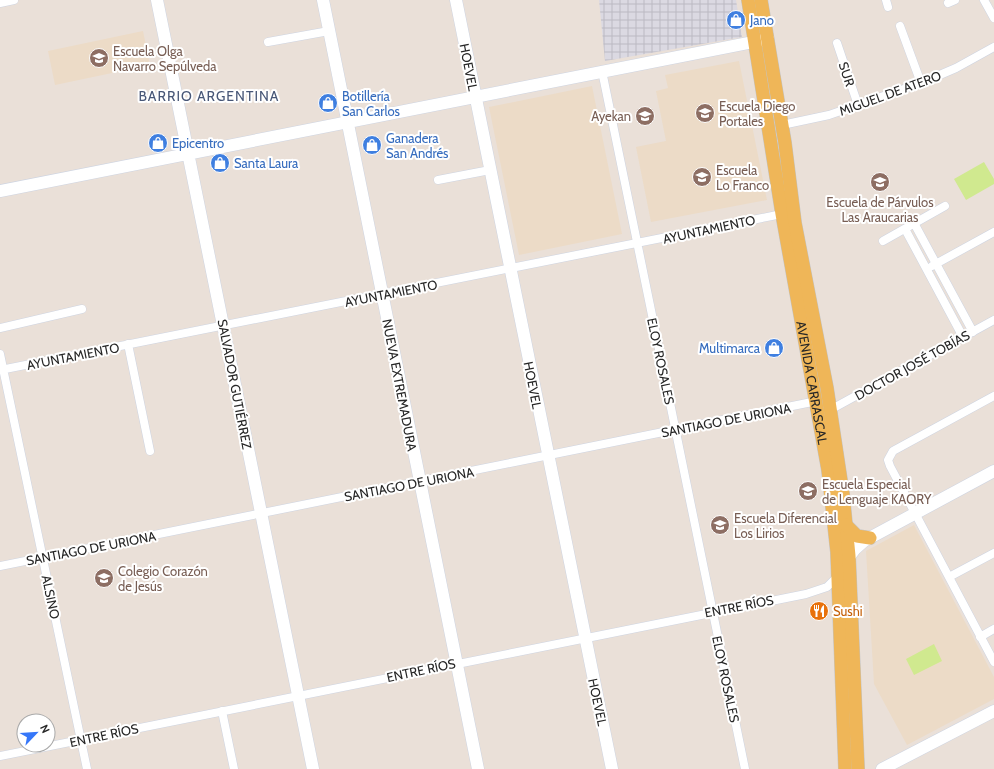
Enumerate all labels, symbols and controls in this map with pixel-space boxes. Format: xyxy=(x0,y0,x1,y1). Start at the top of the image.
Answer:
shop icon: Jano xyxy=(725,9,747,31)
place label: Jano xyxy=(749,12,774,28)
street label: HOEVEL xyxy=(457,42,482,93)
place label: Escuela Olga Navarro Sepúlveda xyxy=(113,43,217,74)
school or university icon: Escuela Olga Navarro Sepúlveda xyxy=(88,47,110,69)
street label: SUR xyxy=(836,60,858,88)
street label: MIGUEL DE ATERO xyxy=(837,67,943,119)
district label: BARRIO ARGENTINA xyxy=(139,87,279,105)
place label: Botillería San Carlos xyxy=(342,88,401,119)
shop icon: Botillería San Carlos xyxy=(317,92,339,114)
place label: Escuela Diego Portales xyxy=(719,98,796,129)
school or university icon: Escuela Diego Portales xyxy=(694,102,716,124)
school or university icon: Ayekan xyxy=(634,105,656,127)
place label: Ayekan xyxy=(591,108,631,124)
place label: Ganadera San Andrés xyxy=(386,130,449,161)
shop icon: Epicentro xyxy=(147,132,169,154)
shop icon: Ganadera San Andrés xyxy=(361,134,383,156)
place label: Epicentro xyxy=(172,135,224,151)
shop icon: Santa Laura xyxy=(209,152,231,174)
place label: Santa Laura xyxy=(234,155,299,171)
place label: Escuela Lo Franco xyxy=(716,162,769,193)
school or university icon: Escuela Lo Franco xyxy=(691,166,713,188)
school or university icon: Escuela de Párvulos Las Araucarias xyxy=(869,171,891,193)
place label: Escuela de Párvulos Las Araucarias xyxy=(826,194,934,225)
street label: AYUNTAMIENTO xyxy=(661,211,757,247)
street label: AYUNTAMIENTO xyxy=(343,276,439,310)
street label: ELOY ROSALES xyxy=(644,316,678,406)
street label: SALVADOR GUTIÉRREZ xyxy=(215,318,257,451)
street label: NUEVA EXTREMADURA xyxy=(379,318,421,452)
street label: AVENIDA CARRASCAL xyxy=(793,320,831,446)
street label: DOCTOR JOSÉ TOBÍAS xyxy=(851,326,973,403)
shop icon: Multimarca xyxy=(763,337,785,359)
street label: AYUNTAMIENTO xyxy=(25,339,121,373)
place label: Multimarca xyxy=(699,340,761,356)
street label: HOEVEL xyxy=(521,360,546,411)
street label: SANTIAGO DE URIONA xyxy=(660,400,792,440)
street label: SANTIAGO DE URIONA xyxy=(343,464,475,504)
place label: Escuela Especial de Lenguaje KAORY xyxy=(822,476,932,508)
school or university icon: Escuela Especial de Lenguaje KAORY xyxy=(797,480,819,502)
place label: Escuela Diferencial Los Lirios xyxy=(734,510,837,541)
school or university icon: Escuela Diferencial Los Lirios xyxy=(709,514,731,536)
street label: SANTIAGO DE URIONA xyxy=(25,528,157,568)
place label: Colegio Corazón de Jesús xyxy=(118,563,208,594)
school or university icon: Colegio Corazón de Jesús xyxy=(93,567,115,589)
street label: ALSINO xyxy=(39,574,63,620)
street label: ENTRE RÍOS xyxy=(703,590,775,621)
restaurant icon: Sushi xyxy=(808,600,830,622)
place label: Sushi xyxy=(833,603,863,619)
street label: ELOY ROSALES xyxy=(709,634,743,724)
street label: ENTRE RÍOS xyxy=(385,654,457,685)
street label: HOEVEL xyxy=(585,677,611,728)
north arrow xyxy=(16,713,56,753)
street label: ENTRE RÍOS xyxy=(68,719,140,750)
text: N xyxy=(37,722,53,735)

